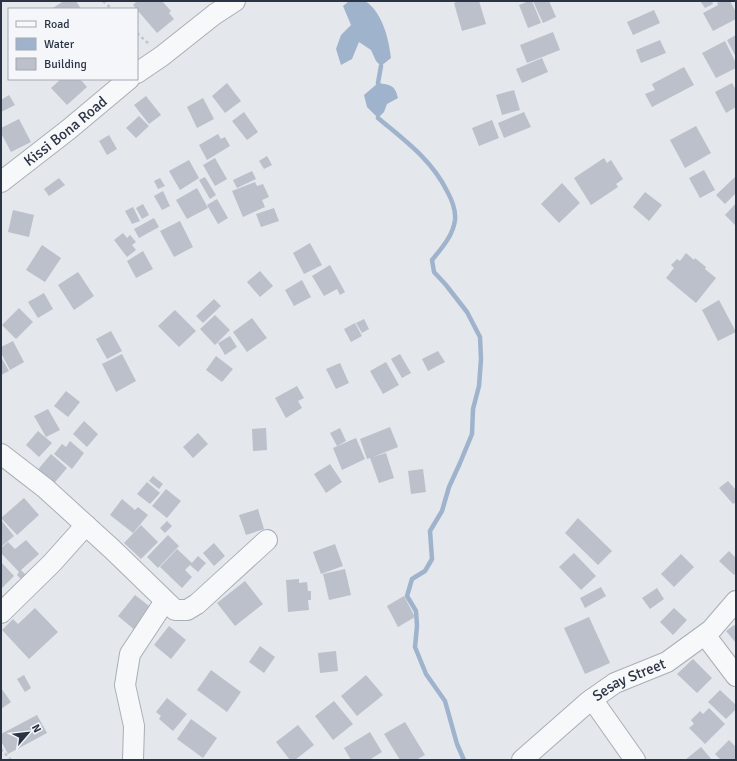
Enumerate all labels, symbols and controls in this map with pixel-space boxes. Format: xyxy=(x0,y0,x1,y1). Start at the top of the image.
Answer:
legend xyxy=(8,8,138,80)
text: Road xyxy=(44,17,70,32)
text: Water xyxy=(44,37,75,52)
text: Building xyxy=(44,57,87,72)
street label: Kissi Bona Road xyxy=(20,92,111,170)
street label: Sesay Street xyxy=(589,655,668,705)
north arrow xyxy=(8,713,48,753)
text: N xyxy=(29,722,44,735)

